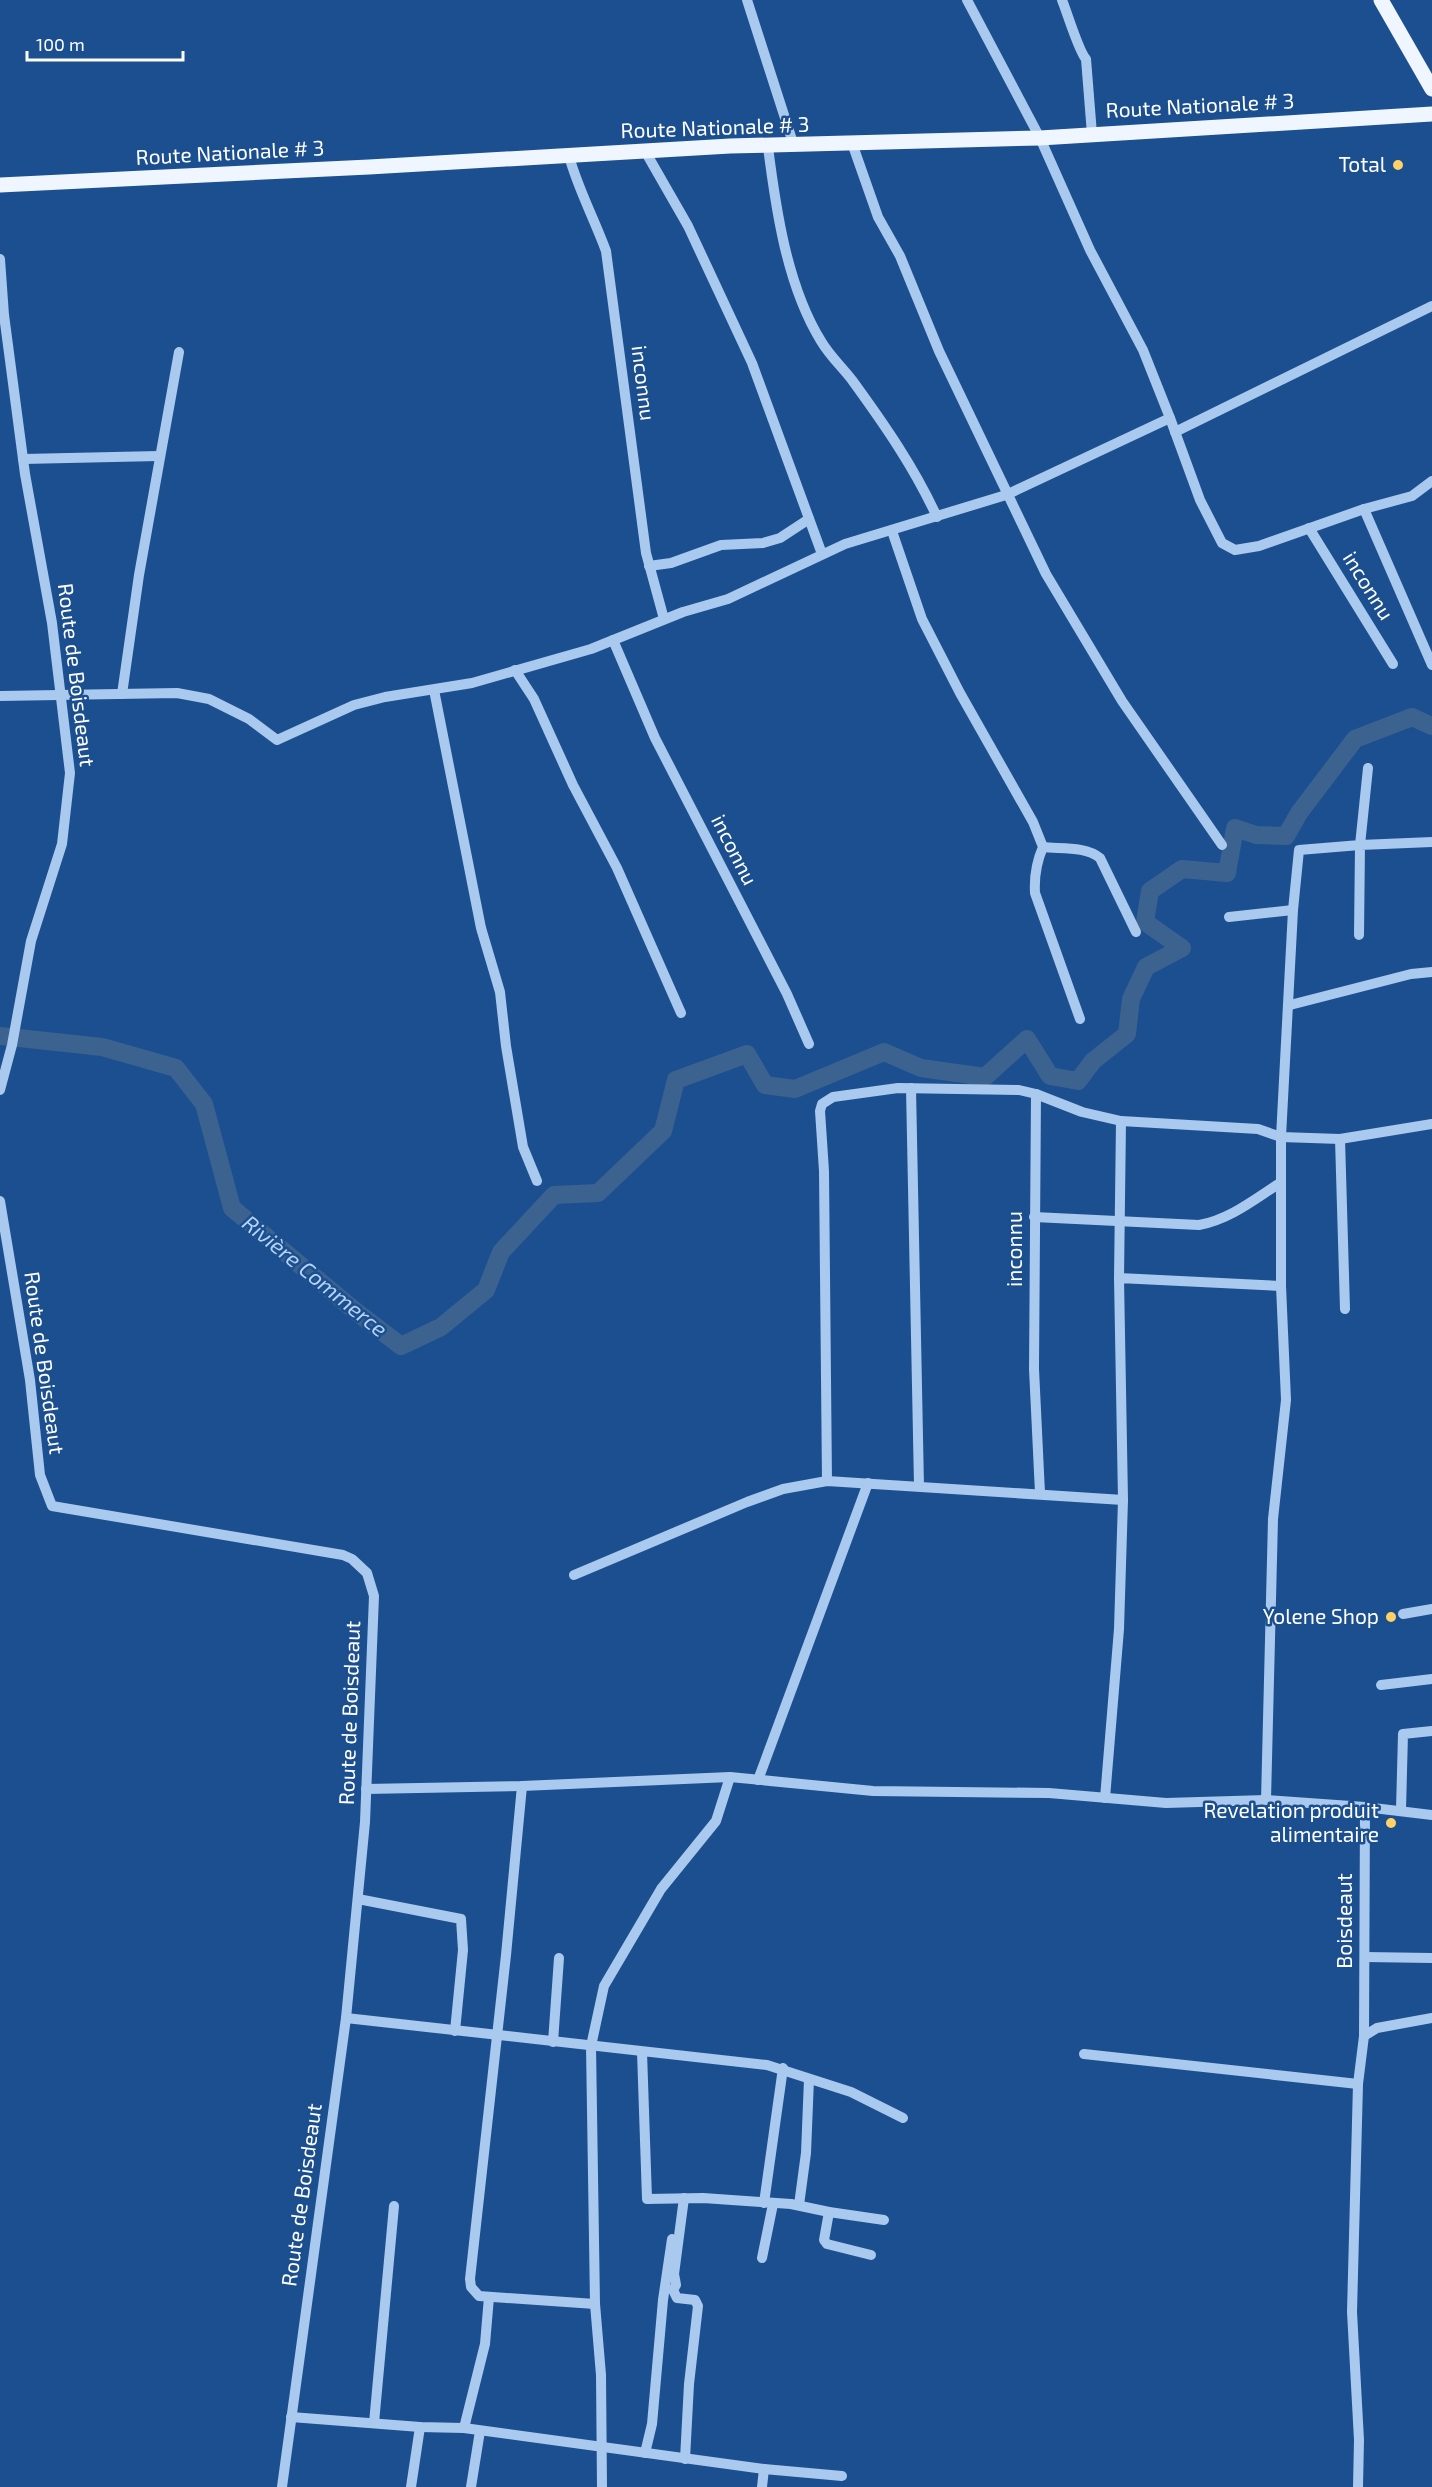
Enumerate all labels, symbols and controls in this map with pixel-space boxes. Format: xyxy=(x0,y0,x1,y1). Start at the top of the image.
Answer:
scale bar xyxy=(27,24,183,62)
text: 100 m xyxy=(36,33,85,55)
street label: Route Nationale # 3 xyxy=(1105,87,1295,122)
street label: Route Nationale # 3 xyxy=(620,111,810,142)
street label: Route Nationale # 3 xyxy=(135,134,325,169)
place label: Total xyxy=(1338,151,1387,176)
marker: Total xyxy=(1391,158,1405,172)
street label: inconnu xyxy=(627,344,662,422)
street label: inconnu xyxy=(1339,546,1400,624)
street label: Route de Boisdeaut xyxy=(54,582,101,768)
street label: inconnu xyxy=(707,810,764,889)
water label: Rivière Commerce xyxy=(238,1209,393,1342)
street label: inconnu xyxy=(1001,1211,1026,1287)
street label: Route de Boisdeaut xyxy=(20,1270,71,1456)
place label: Yolene Shop xyxy=(1263,1603,1379,1628)
marker: Yolene Shop xyxy=(1384,1610,1398,1624)
street label: Route de Boisdeaut xyxy=(333,1620,364,1806)
place label: Revelation produit alimentaire xyxy=(1203,1797,1379,1846)
marker: Revelation produit alimentaire xyxy=(1384,1816,1398,1830)
street label: Boisdeaut xyxy=(1331,1873,1356,1969)
street label: Route de Boisdeaut xyxy=(275,2102,326,2288)

